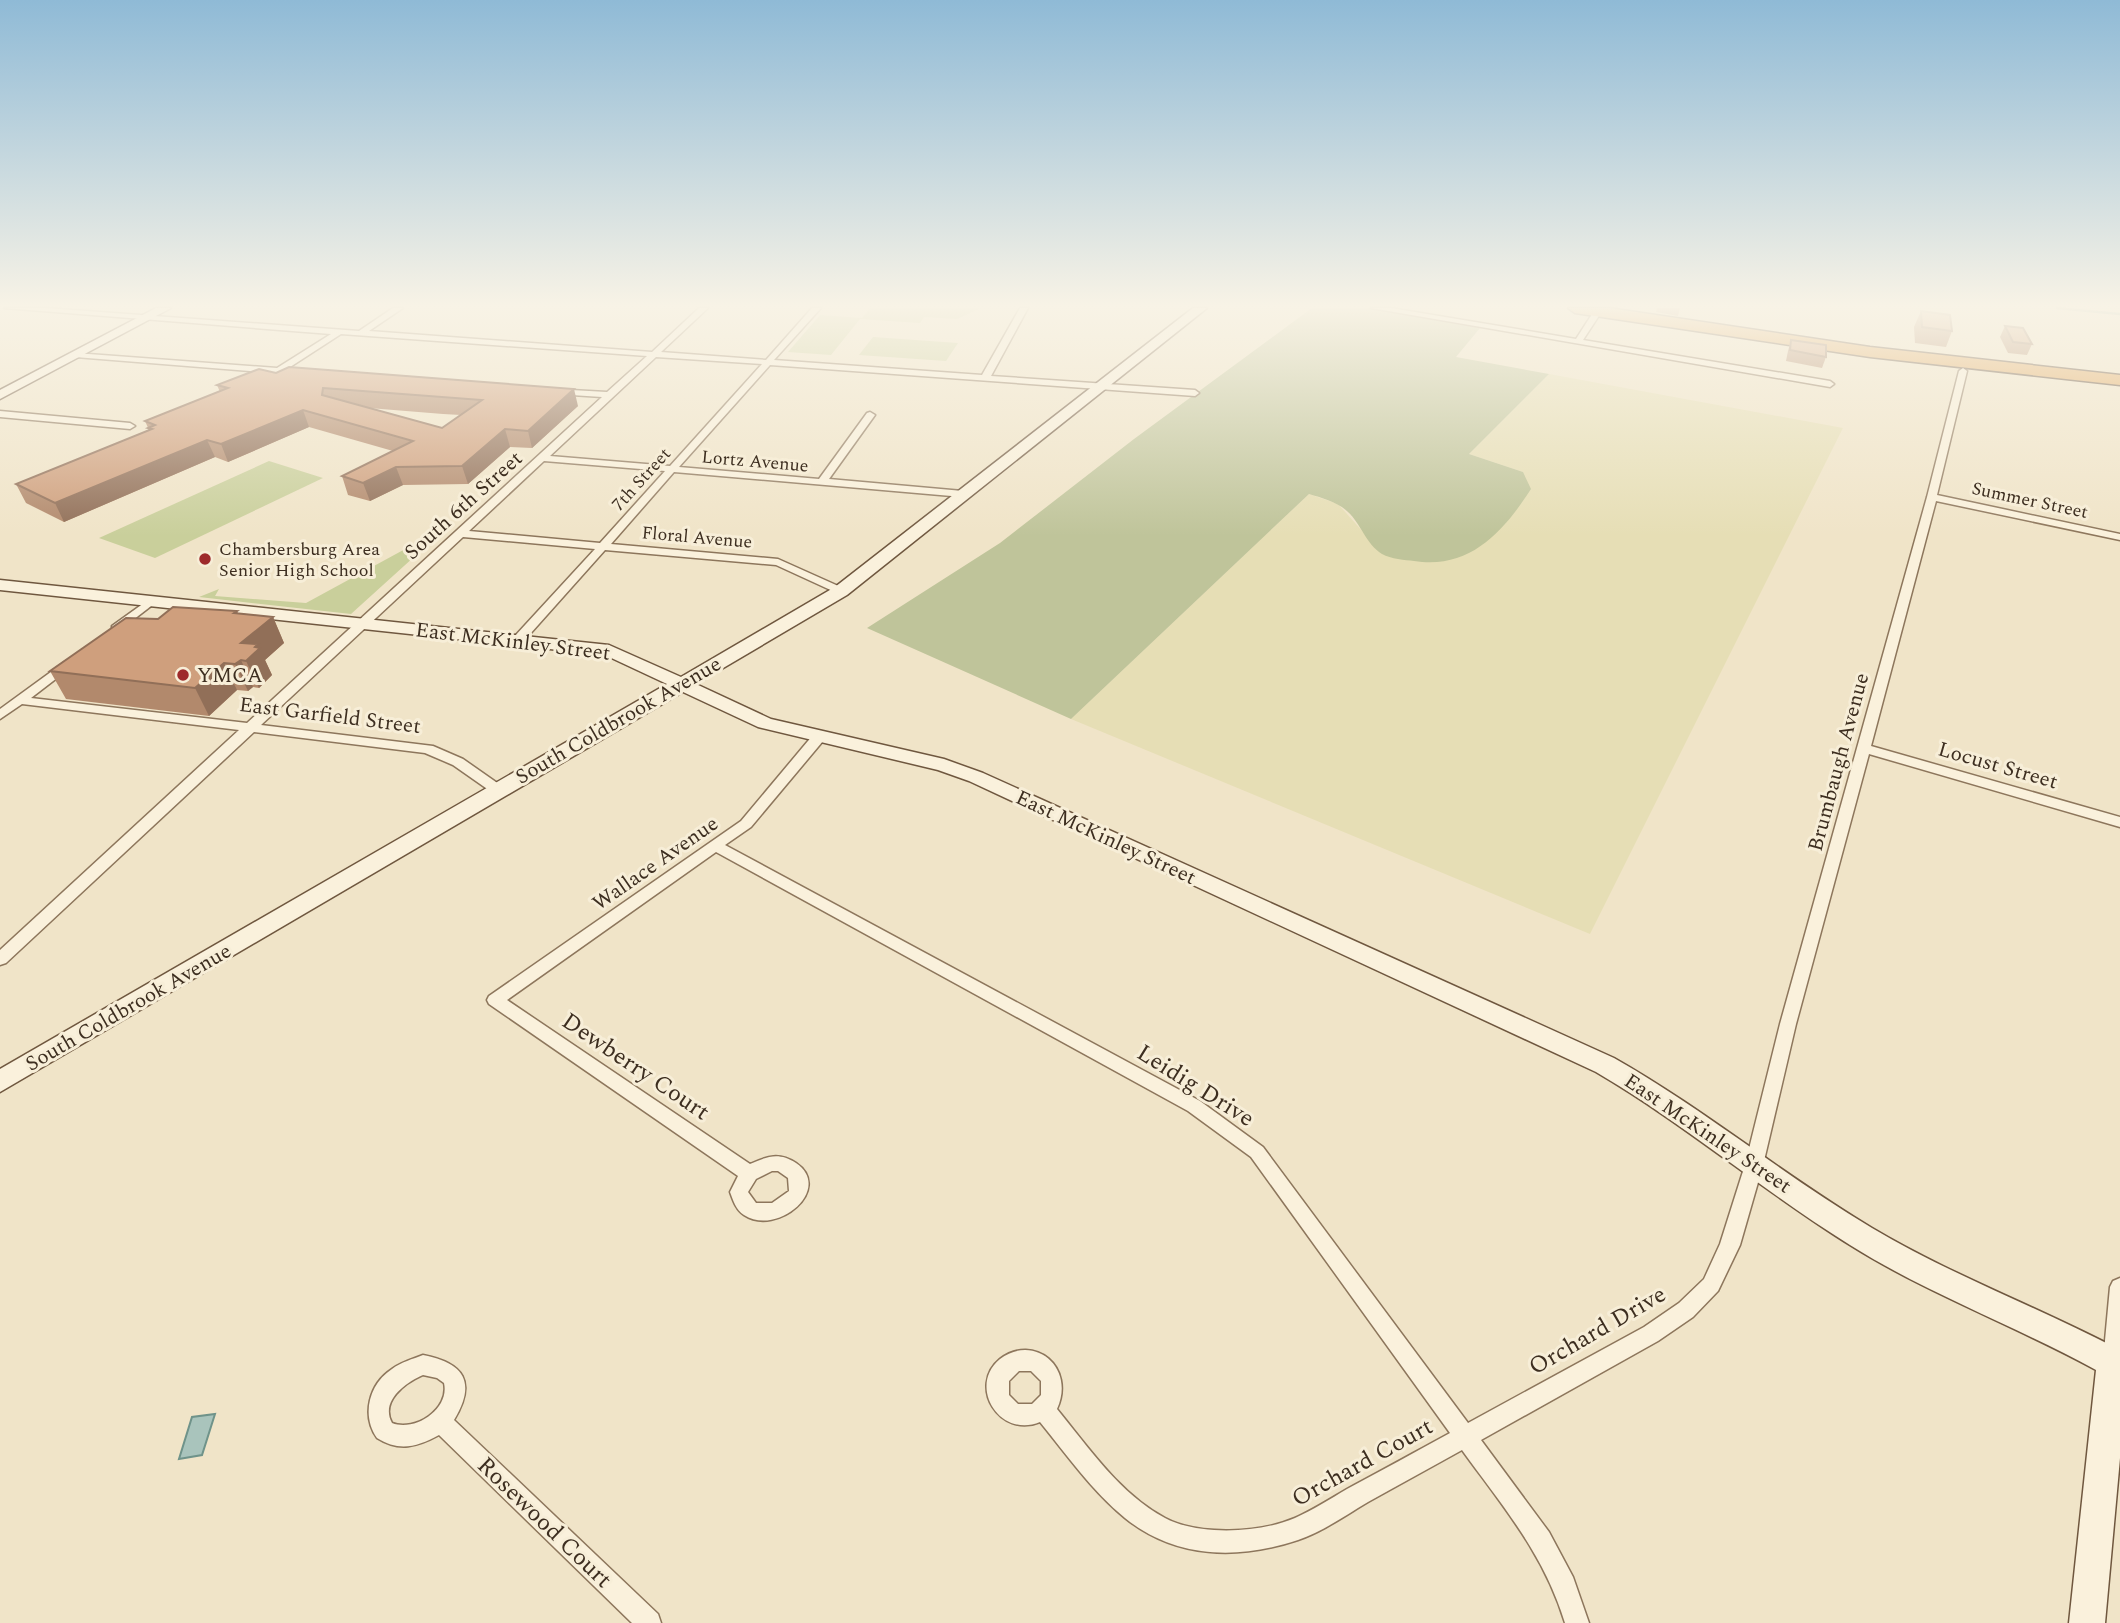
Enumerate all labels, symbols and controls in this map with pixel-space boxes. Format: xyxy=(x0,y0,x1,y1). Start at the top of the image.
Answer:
street label: 7th Street xyxy=(605,441,677,517)
street label: Lortz Avenue xyxy=(700,443,810,480)
street label: South 6th Street xyxy=(397,444,530,568)
street label: Summer Street xyxy=(1969,475,2091,526)
street label: Floral Avenue xyxy=(641,519,753,556)
place label: Chambersburg Area Senior High School xyxy=(219,536,380,584)
marker: Chambersburg Area Senior High School xyxy=(197,551,213,567)
street label: East McKinley Street xyxy=(414,614,612,670)
street label: South Coldbrook Avenue xyxy=(509,649,728,793)
place label: YMCA xyxy=(197,660,263,692)
marker: YMCA xyxy=(175,667,191,683)
street label: Brumbaugh Avenue xyxy=(1800,669,1878,855)
street label: East Garfield Street xyxy=(237,689,422,743)
street label: Locust Street xyxy=(1934,734,2061,798)
street label: East McKinley Street xyxy=(1010,782,1201,894)
street label: Wallace Avenue xyxy=(586,808,725,919)
street label: South Coldbrook Avenue xyxy=(19,936,238,1080)
street label: Dewberry Court xyxy=(554,1004,717,1130)
street label: Leidig Drive xyxy=(1129,1035,1261,1136)
street label: East McKinley Street xyxy=(1617,1066,1798,1202)
street label: Orchard Drive xyxy=(1522,1277,1673,1385)
street label: Orchard Court xyxy=(1285,1409,1440,1517)
street label: Rosewood Court xyxy=(468,1449,620,1597)

